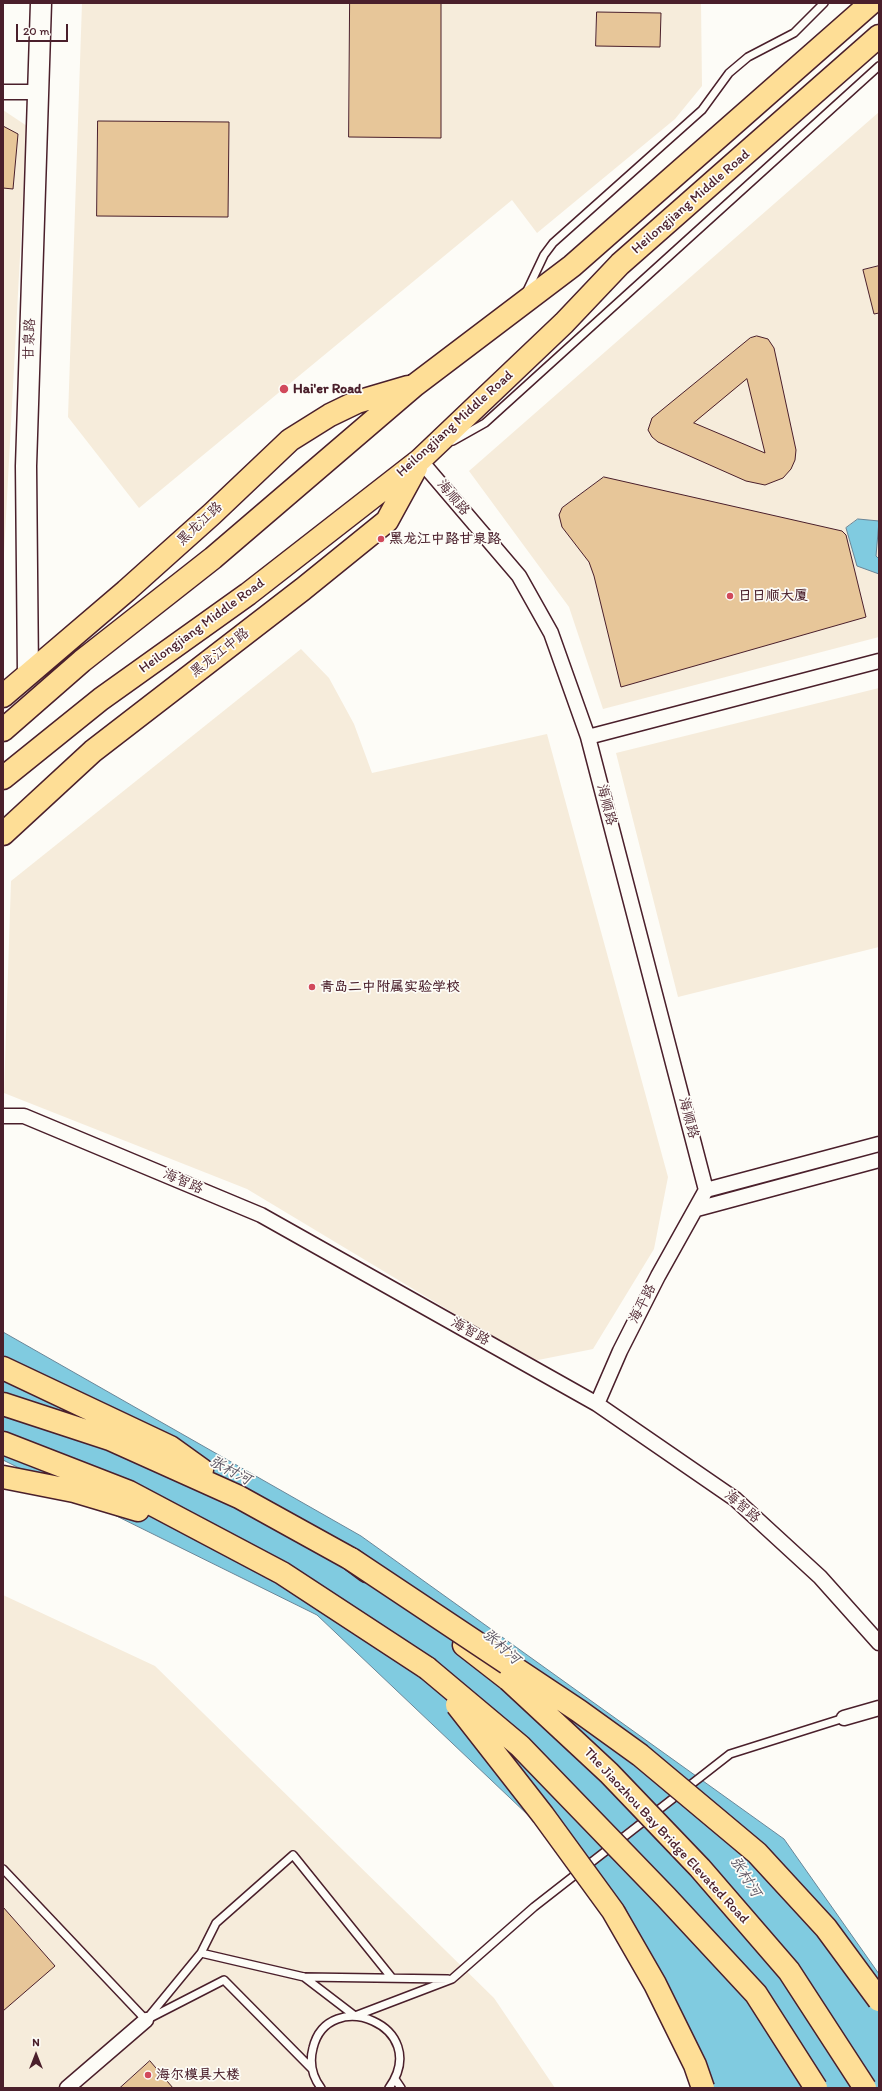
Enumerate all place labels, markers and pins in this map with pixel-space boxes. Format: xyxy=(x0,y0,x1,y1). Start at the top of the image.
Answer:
place label: Hai'er Road xyxy=(293,381,362,397)
marker: Hai'er Road xyxy=(278,383,290,395)
place label: 黑龙江中路甘泉路 xyxy=(389,531,501,547)
marker: 黑龙江中路甘泉路 xyxy=(376,534,386,544)
place label: 日日顺大厦 xyxy=(738,588,808,604)
marker: 日日顺大厦 xyxy=(725,591,735,601)
place label: 青岛二中附属实验学校 xyxy=(320,979,460,995)
marker: 青岛二中附属实验学校 xyxy=(307,982,317,992)
place label: 海尔模具大楼 xyxy=(156,2067,240,2083)
marker: 海尔模具大楼 xyxy=(143,2070,153,2080)

